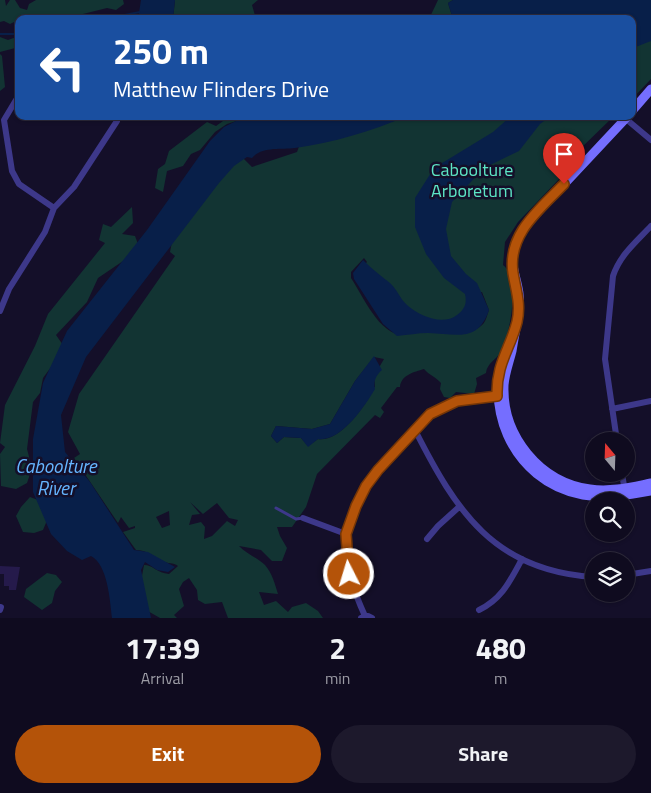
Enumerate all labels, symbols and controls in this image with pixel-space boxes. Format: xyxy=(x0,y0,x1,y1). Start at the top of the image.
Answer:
text: 250 m xyxy=(113,24,209,78)
icon: left xyxy=(30,35,95,100)
text: Matthew Flinders Drive xyxy=(113,72,329,106)
pin xyxy=(543,133,585,184)
icon: arrive xyxy=(550,140,578,168)
park label: Caboolture Arboretum xyxy=(431,156,513,204)
north arrow xyxy=(585,432,635,482)
map controls xyxy=(585,432,635,602)
water label: Caboolture River xyxy=(15,451,98,502)
button: search xyxy=(585,492,635,542)
position arrow xyxy=(322,547,374,599)
button: layers xyxy=(585,552,635,602)
text: 17:39 xyxy=(125,625,200,671)
text: 2 xyxy=(329,625,346,671)
text: 480 xyxy=(476,625,526,671)
text: Arrival xyxy=(141,666,184,690)
text: min xyxy=(325,666,350,690)
text: m xyxy=(494,666,507,690)
button: Exit xyxy=(15,725,321,783)
button: Share xyxy=(331,725,636,783)

